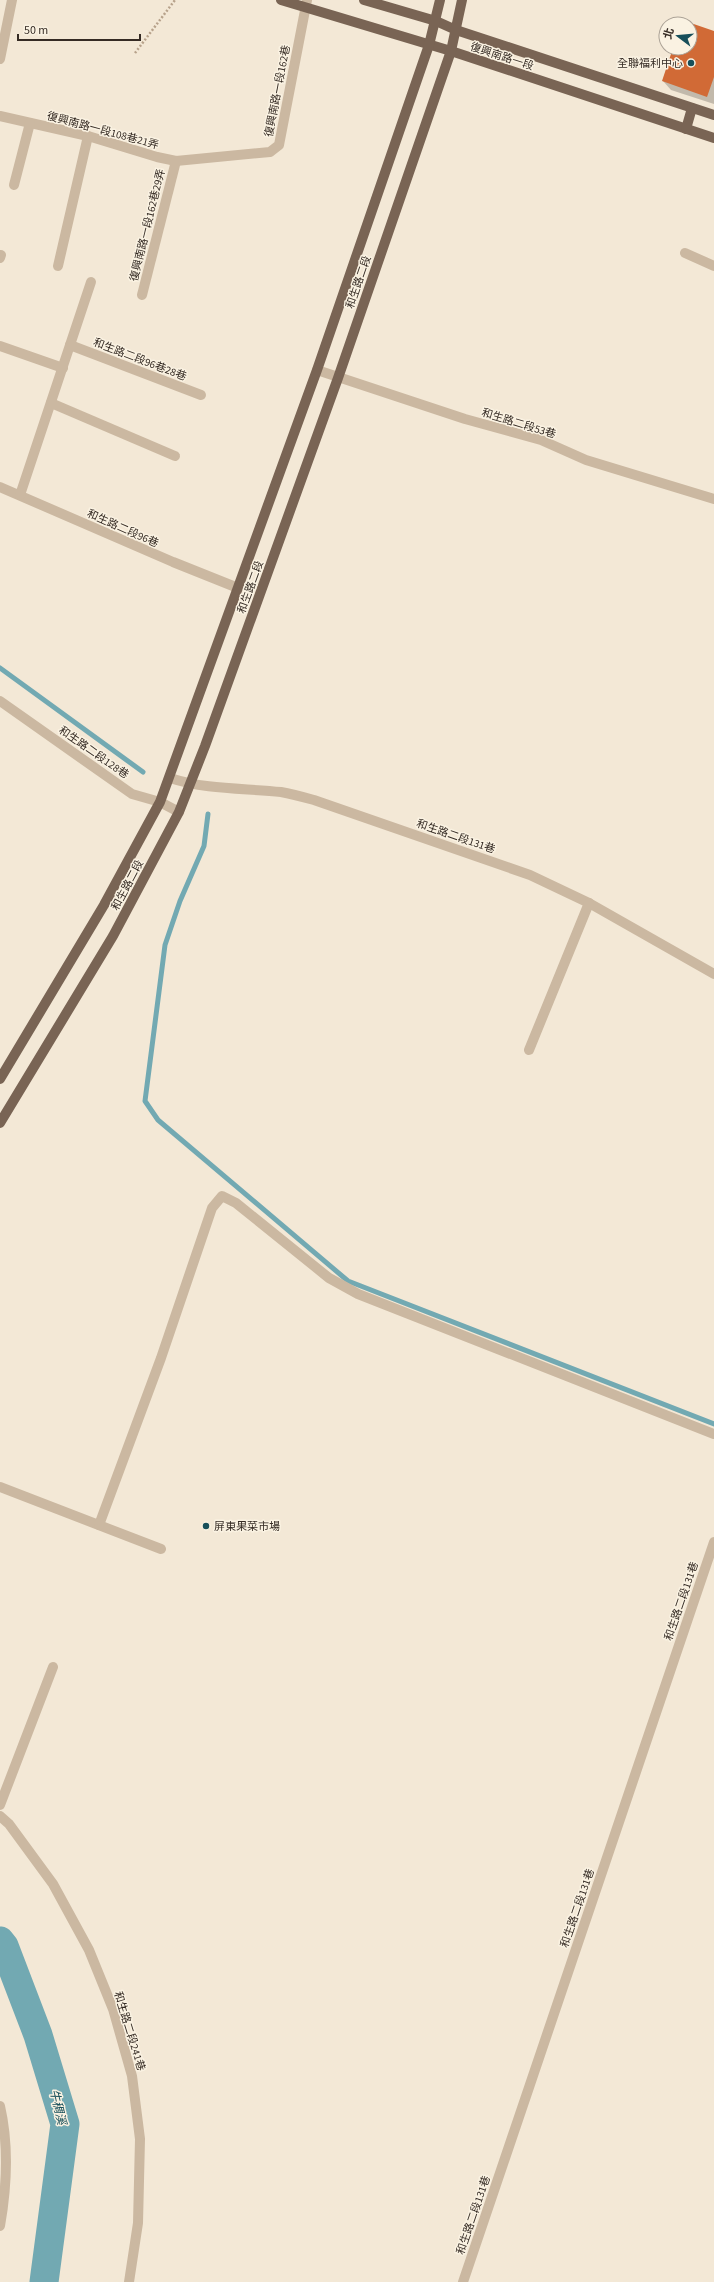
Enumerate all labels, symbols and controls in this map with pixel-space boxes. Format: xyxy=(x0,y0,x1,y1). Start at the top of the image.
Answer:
scale bar xyxy=(18,16,140,42)
north arrow xyxy=(658,16,698,56)
text: 50 m xyxy=(24,22,48,39)
text: 北 xyxy=(660,26,678,41)
street label: 復興南路一段 xyxy=(468,39,536,74)
street label: 復興南路一段162巷 xyxy=(261,44,294,138)
place label: 全聯福利中心 xyxy=(617,56,683,71)
marker: 全聯福利中心 xyxy=(686,58,696,68)
street label: 復興南路一段108巷21弄 xyxy=(45,108,161,153)
street label: 復興南路一段162巷29弄 xyxy=(126,167,169,283)
street label: 和生路二段 xyxy=(342,254,375,311)
street label: 和生路二段96巷28巷 xyxy=(91,335,189,384)
street label: 和生路二段53巷 xyxy=(480,405,558,442)
street label: 和生路二段96巷 xyxy=(85,506,161,551)
street label: 和生路二段 xyxy=(234,559,267,616)
street label: 和生路二段128巷 xyxy=(56,723,132,782)
street label: 和生路二段131巷 xyxy=(414,816,497,857)
street label: 和生路二段 xyxy=(108,857,147,913)
place label: 屏東果菜市場 xyxy=(214,1519,280,1534)
marker: 屏東果菜市場 xyxy=(201,1521,211,1531)
street label: 和生路二段131巷 xyxy=(661,1560,702,1643)
street label: 和生路二段131巷 xyxy=(557,1867,598,1950)
street label: 和生路二段241巷 xyxy=(110,1990,149,2073)
water label: 牛稠溪 xyxy=(45,2088,70,2129)
street label: 和生路二段131巷 xyxy=(453,2174,494,2257)

